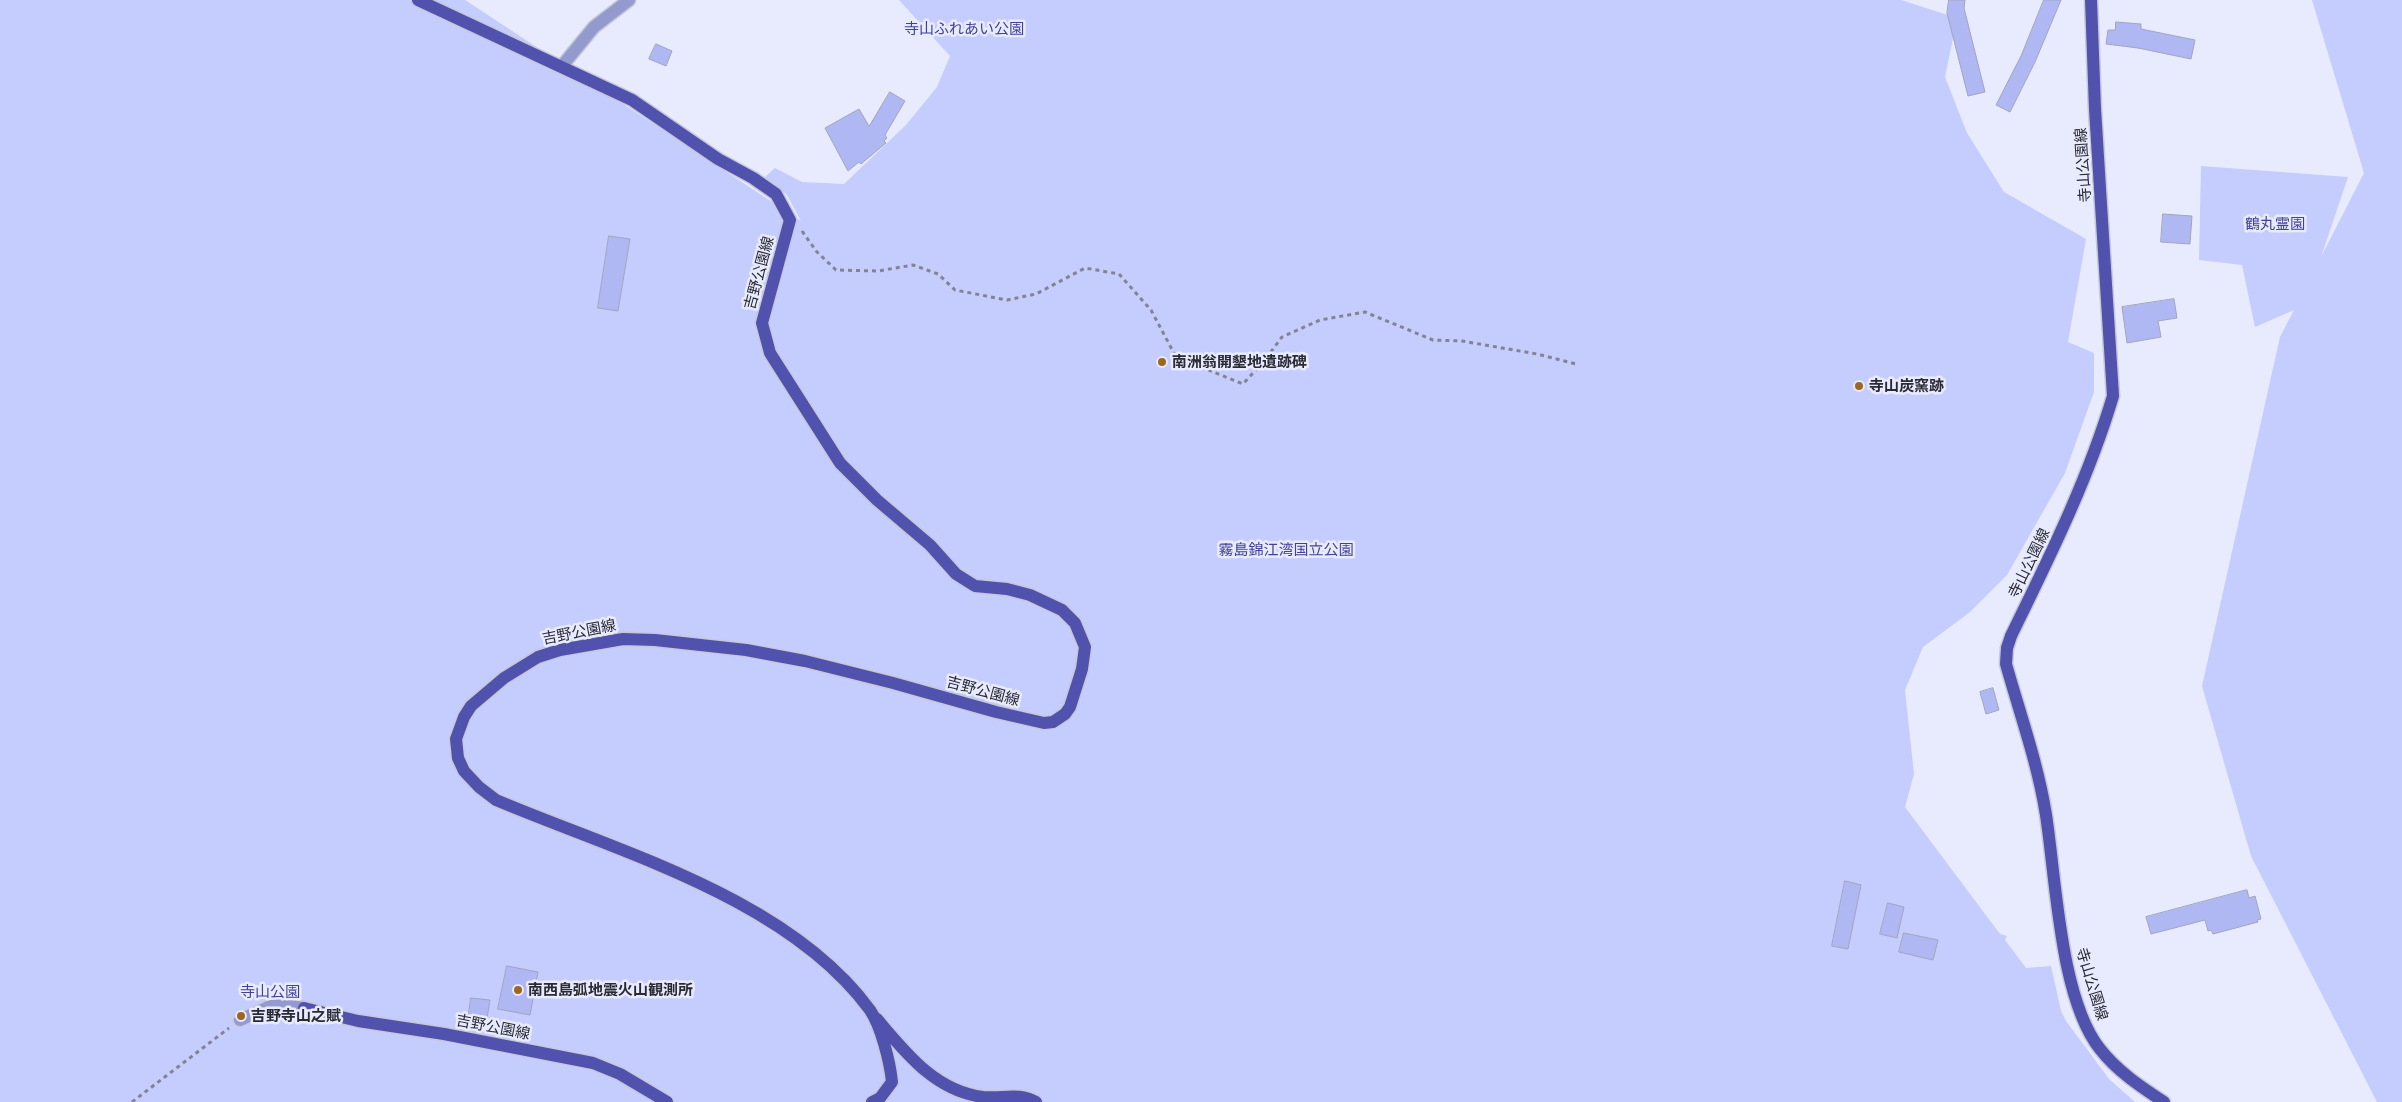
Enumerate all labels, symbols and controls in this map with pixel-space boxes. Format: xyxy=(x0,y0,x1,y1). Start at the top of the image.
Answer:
park label: 寺山ふれあい公園 xyxy=(904,20,1024,38)
street label: 寺山公園線 xyxy=(2071,127,2095,203)
park label: 鶴丸霊園 xyxy=(2245,215,2305,233)
street label: 吉野公園線 xyxy=(741,234,777,312)
place label: 南洲翁開墾地遺跡碑 xyxy=(1172,353,1307,371)
marker: 南洲翁開墾地遺跡碑 xyxy=(1156,356,1168,368)
place label: 寺山炭窯跡 xyxy=(1869,377,1944,395)
marker: 寺山炭窯跡 xyxy=(1853,380,1865,392)
street label: 寺山公園線 xyxy=(2004,525,2054,601)
park label: 霧島錦江湾国立公園 xyxy=(1219,541,1353,559)
street label: 吉野公園線 xyxy=(540,616,618,648)
street label: 吉野公園線 xyxy=(944,673,1022,709)
street label: 寺山公園線 xyxy=(2072,946,2112,1022)
place label: 南西島弧地震火山観測所 xyxy=(528,981,693,999)
park label: 寺山公園 xyxy=(240,983,300,1001)
marker: 南西島弧地震火山観測所 xyxy=(512,984,524,996)
place label: 吉野寺山之賦 xyxy=(251,1007,341,1025)
marker: 吉野寺山之賦 xyxy=(235,1010,247,1022)
street label: 吉野公園線 xyxy=(454,1011,532,1043)

